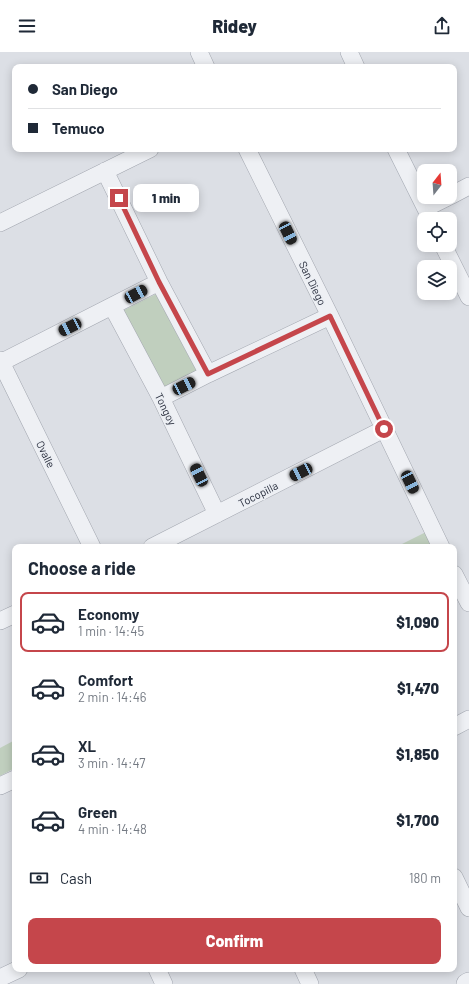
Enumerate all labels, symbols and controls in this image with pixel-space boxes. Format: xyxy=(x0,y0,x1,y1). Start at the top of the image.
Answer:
icon: menu xyxy=(16,15,38,37)
text: Ridey xyxy=(212,15,257,37)
icon: share xyxy=(431,15,453,37)
text: San Diego xyxy=(52,80,118,98)
text: Temuco xyxy=(52,119,105,137)
north arrow xyxy=(417,164,457,204)
map controls xyxy=(417,164,457,300)
callout: 1 min xyxy=(133,184,199,212)
route end xyxy=(110,189,128,207)
text: 1 min xyxy=(152,190,180,206)
button: locate xyxy=(417,212,457,252)
car xyxy=(277,220,299,246)
street label: San Diego xyxy=(297,259,329,307)
button: layers xyxy=(417,260,457,300)
car xyxy=(123,283,149,305)
car xyxy=(57,316,83,338)
car xyxy=(171,375,197,397)
street label: Tongoy xyxy=(153,391,179,427)
route start xyxy=(375,420,393,438)
street label: Ovalle xyxy=(34,438,58,470)
car xyxy=(288,461,314,483)
car xyxy=(188,462,210,488)
car xyxy=(399,469,421,495)
street label: Tocopilla xyxy=(236,479,280,509)
text: Choose a ride xyxy=(28,557,136,579)
icon: car xyxy=(30,604,66,640)
text: Economy xyxy=(78,605,139,623)
text: $1,090 xyxy=(396,613,439,631)
text: 1 min · 14:45 xyxy=(78,623,144,639)
icon: car xyxy=(30,670,66,706)
text: Comfort xyxy=(78,671,133,689)
text: $1,470 xyxy=(397,679,439,697)
text: 2 min · 14:46 xyxy=(78,689,147,705)
icon: car xyxy=(30,736,66,772)
text: XL xyxy=(78,737,96,755)
text: $1,850 xyxy=(396,745,439,763)
text: 3 min · 14:47 xyxy=(78,755,145,771)
icon: car xyxy=(30,802,66,838)
text: Green xyxy=(78,803,117,821)
text: $1,700 xyxy=(396,811,439,829)
text: 4 min · 14:48 xyxy=(78,821,147,837)
icon: cash xyxy=(28,867,50,889)
text: Cash xyxy=(60,869,92,887)
text: 180 m xyxy=(409,870,441,886)
button: Confirm xyxy=(28,918,441,964)

